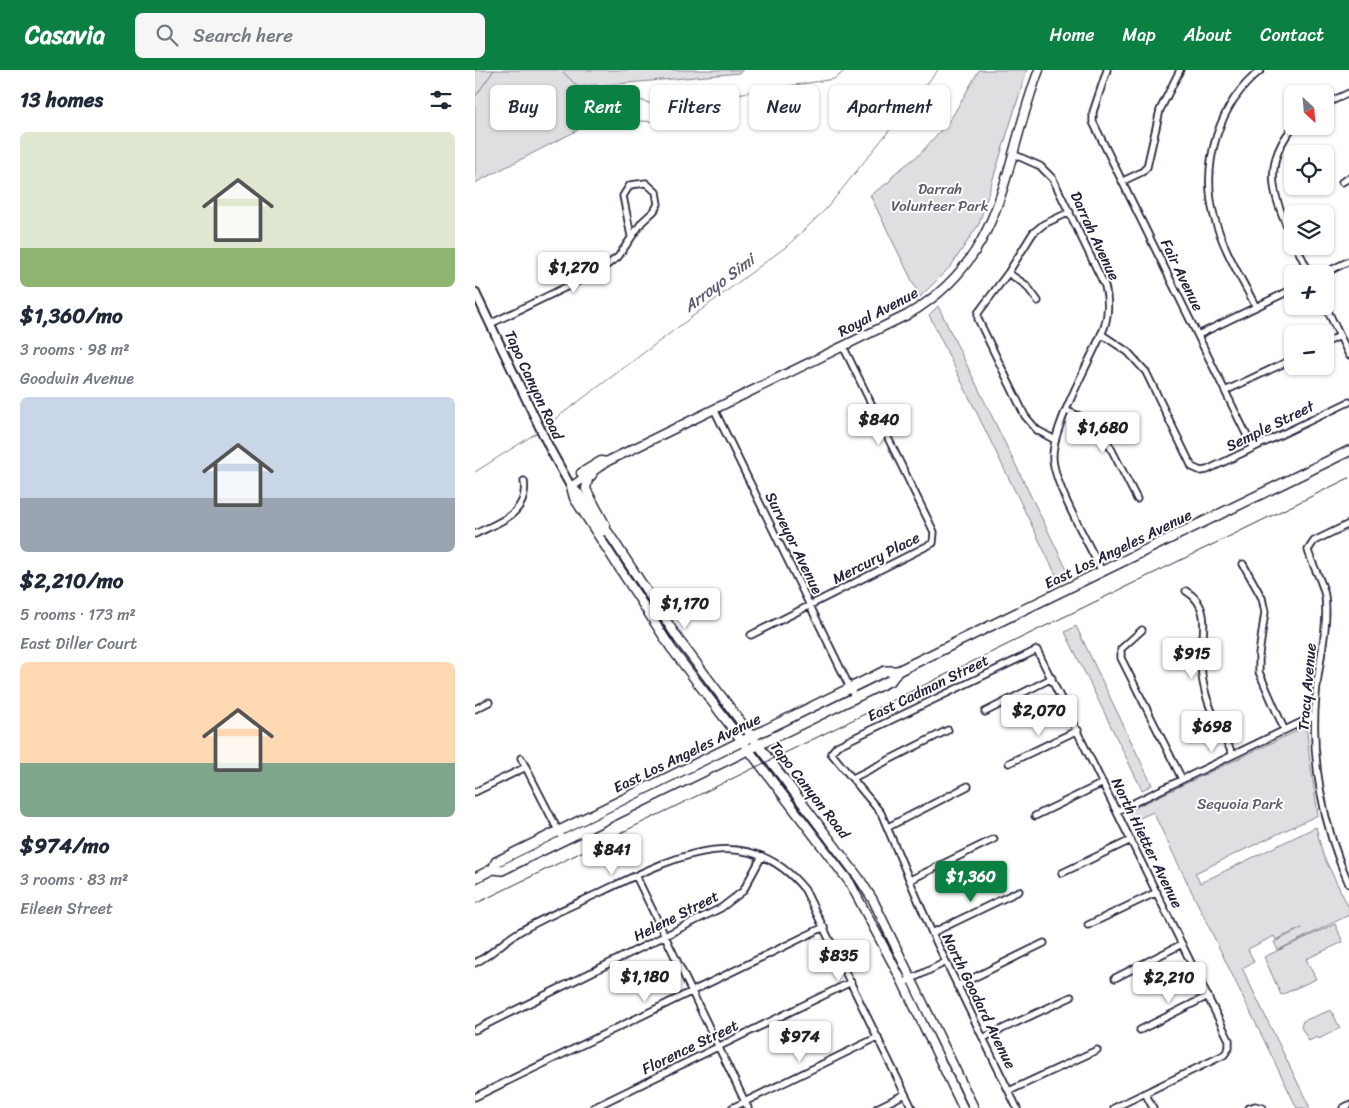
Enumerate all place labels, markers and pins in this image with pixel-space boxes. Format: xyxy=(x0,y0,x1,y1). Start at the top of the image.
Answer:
pin: $1,270 xyxy=(533,252,615,294)
pin: $840 xyxy=(849,404,909,446)
pin: $1,680 xyxy=(1062,412,1144,454)
pin: $1,170 xyxy=(644,588,726,630)
pin: $915 xyxy=(1162,638,1222,680)
pin: $2,070 xyxy=(998,694,1080,737)
pin: $698 xyxy=(1182,710,1242,753)
pin: $841 xyxy=(582,834,642,876)
pin: $1,360 xyxy=(930,860,1012,903)
pin: $835 xyxy=(809,940,869,982)
pin: $1,180 xyxy=(604,960,686,1003)
pin: $2,210 xyxy=(1128,962,1210,1004)
pin: $974 xyxy=(770,1020,830,1063)

